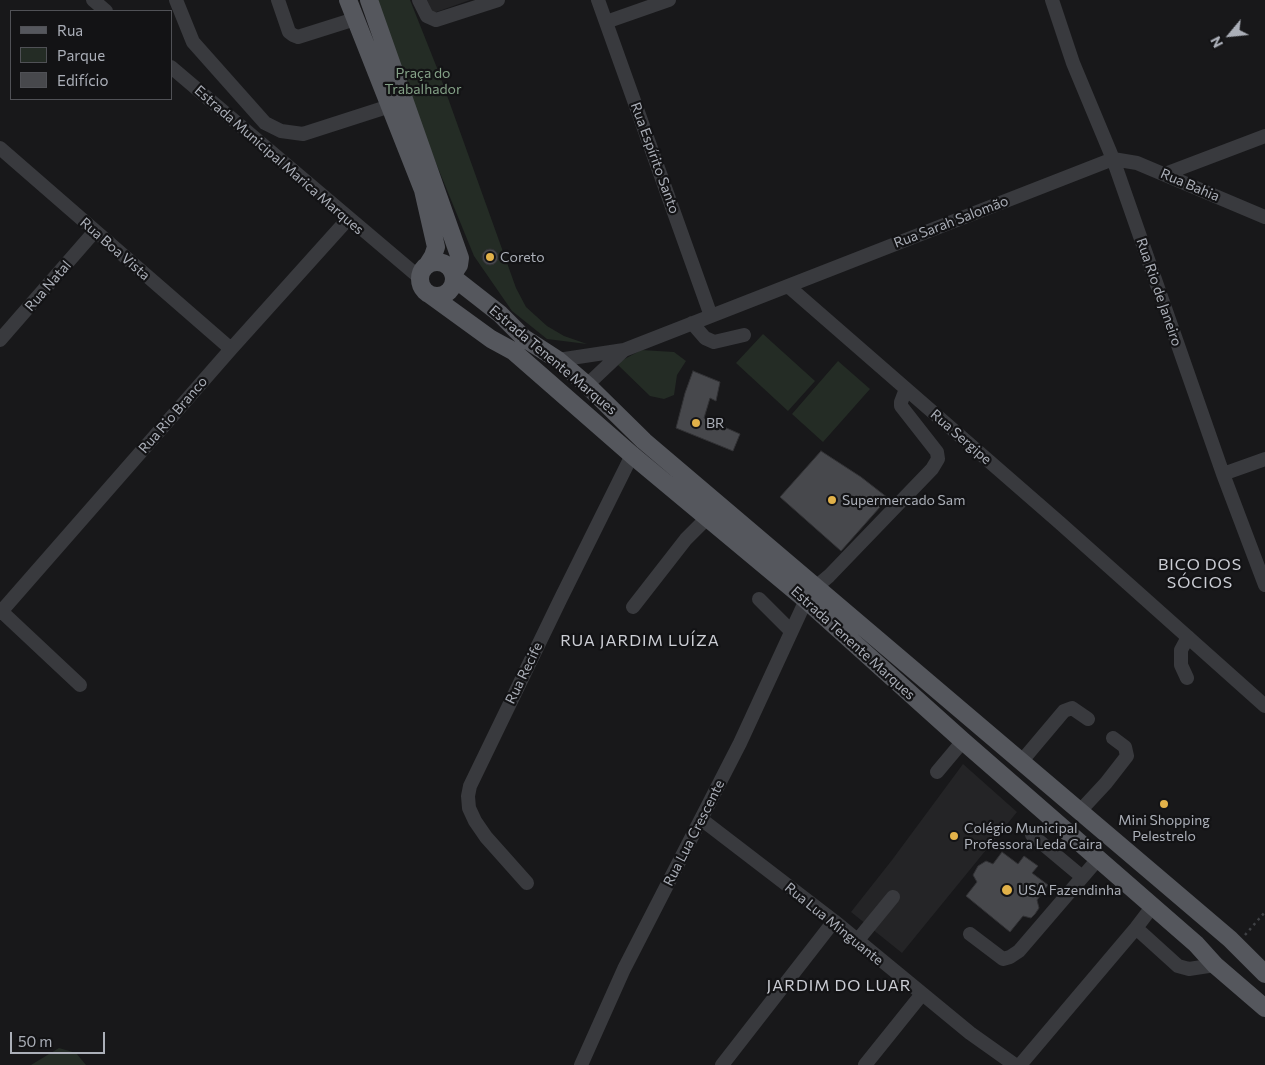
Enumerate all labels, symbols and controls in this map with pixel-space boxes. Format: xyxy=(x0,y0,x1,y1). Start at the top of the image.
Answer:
legend xyxy=(10,10,172,100)
north arrow xyxy=(1205,10,1255,60)
text: Rua xyxy=(57,21,83,39)
text: N xyxy=(1206,34,1226,51)
text: Parque xyxy=(57,46,105,64)
park label: Praça do Trabalhador xyxy=(384,65,462,98)
text: Edifício xyxy=(57,71,108,89)
street label: Estrada Municipal Marica Marques xyxy=(191,82,367,238)
street label: Rua Espírito Santo xyxy=(627,100,683,216)
street label: Rua Bahia xyxy=(1158,165,1222,205)
street label: Rua Sarah Salomão xyxy=(891,192,1011,252)
street label: Rua Boa Vista xyxy=(77,214,153,284)
street label: Rua Rio de Janeiro xyxy=(1133,236,1185,348)
place label: Coreto xyxy=(500,249,545,265)
marker: Coreto xyxy=(484,251,496,263)
street label: Rua Natal xyxy=(21,257,75,315)
street label: Estrada Tenente Marques xyxy=(486,302,620,418)
street label: Rua Rio Branco xyxy=(135,373,211,457)
street label: Rua Sergipe xyxy=(927,406,995,468)
place label: BR xyxy=(706,415,724,431)
marker: BR xyxy=(690,417,702,429)
place label: Supermercado Sam xyxy=(842,492,965,508)
marker: Supermercado Sam xyxy=(826,494,838,506)
district label: BICO DOS SÓCIOS xyxy=(1157,555,1243,593)
street label: Estrada Tenente Marques xyxy=(787,583,919,703)
district label: RUA JARDIM LUÍZA xyxy=(558,631,722,651)
street label: Rua Recife xyxy=(502,639,546,707)
street label: Rua Lua Crescente xyxy=(660,777,728,889)
marker: Mini Shopping Pelestrelo xyxy=(1158,798,1170,810)
place label: Mini Shopping Pelestrelo xyxy=(1118,812,1210,844)
place label: Colégio Municipal Professora Leda Caira xyxy=(964,820,1102,852)
marker: Colégio Municipal Professora Leda Caira xyxy=(948,830,960,842)
street label: Rua Lua Minguante xyxy=(781,879,887,969)
place label: USA Fazendinha xyxy=(1018,882,1121,898)
marker: USA Fazendinha xyxy=(1000,883,1014,897)
district label: JARDIM DO LUAR xyxy=(765,976,913,996)
scale bar xyxy=(12,1022,108,1054)
text: 50 m xyxy=(18,1032,52,1050)

